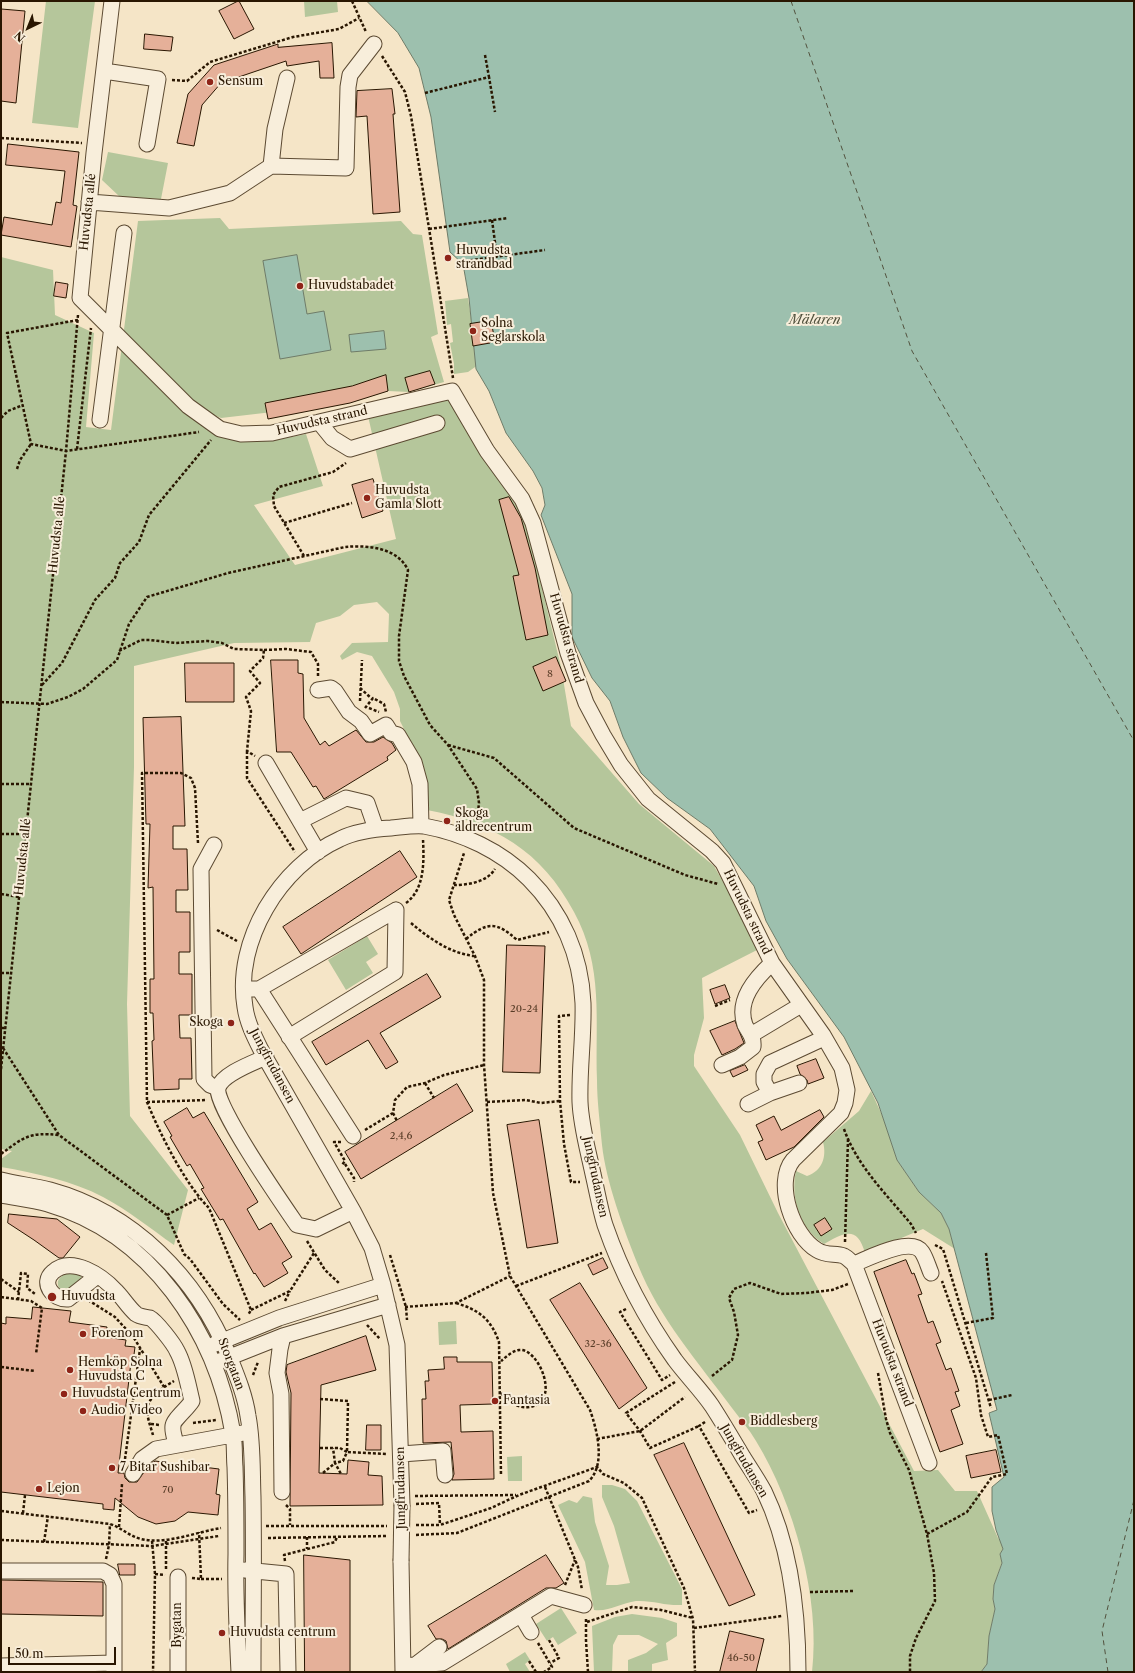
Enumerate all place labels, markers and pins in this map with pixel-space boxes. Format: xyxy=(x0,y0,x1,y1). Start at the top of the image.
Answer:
place label: Sensum xyxy=(218,75,263,89)
marker: Sensum xyxy=(205,77,215,87)
place label: Huvudsta strandbad xyxy=(456,244,512,272)
marker: Huvudsta strandbad xyxy=(443,253,453,263)
place label: Huvudstabadet xyxy=(308,279,394,293)
marker: Huvudstabadet xyxy=(295,281,305,291)
place label: Solna Seglarskola xyxy=(481,317,545,345)
marker: Solna Seglarskola xyxy=(468,326,478,336)
place label: Huvudsta Gamla Slott xyxy=(375,484,442,512)
marker: Huvudsta Gamla Slott xyxy=(362,493,372,503)
place label: Skoga äldrecentrum xyxy=(455,807,532,835)
marker: Skoga äldrecentrum xyxy=(442,816,452,826)
place label: Skoga xyxy=(189,1016,223,1030)
marker: Skoga xyxy=(226,1018,236,1028)
place label: Huvudsta xyxy=(61,1290,115,1304)
marker: Huvudsta xyxy=(46,1291,58,1303)
place label: Forenom xyxy=(91,1327,143,1341)
marker: Forenom xyxy=(78,1329,88,1339)
place label: Hemköp Solna Huvudsta C xyxy=(78,1356,162,1384)
marker: Hemköp Solna Huvudsta C xyxy=(65,1365,75,1375)
place label: Huvudsta Centrum xyxy=(72,1387,181,1401)
marker: Huvudsta Centrum xyxy=(59,1389,69,1399)
place label: Fantasia xyxy=(503,1394,550,1408)
marker: Fantasia xyxy=(490,1396,500,1406)
place label: Audio Video xyxy=(91,1404,162,1418)
marker: Audio Video xyxy=(78,1406,88,1416)
place label: Biddlesberg xyxy=(750,1415,817,1429)
marker: Biddlesberg xyxy=(737,1417,747,1427)
place label: 7 Bitar Sushibar xyxy=(120,1461,210,1475)
marker: 7 Bitar Sushibar xyxy=(107,1463,117,1473)
place label: Lejon xyxy=(47,1482,80,1496)
marker: Lejon xyxy=(34,1484,44,1494)
place label: Huvudsta centrum xyxy=(230,1626,336,1640)
marker: Huvudsta centrum xyxy=(217,1628,227,1638)

